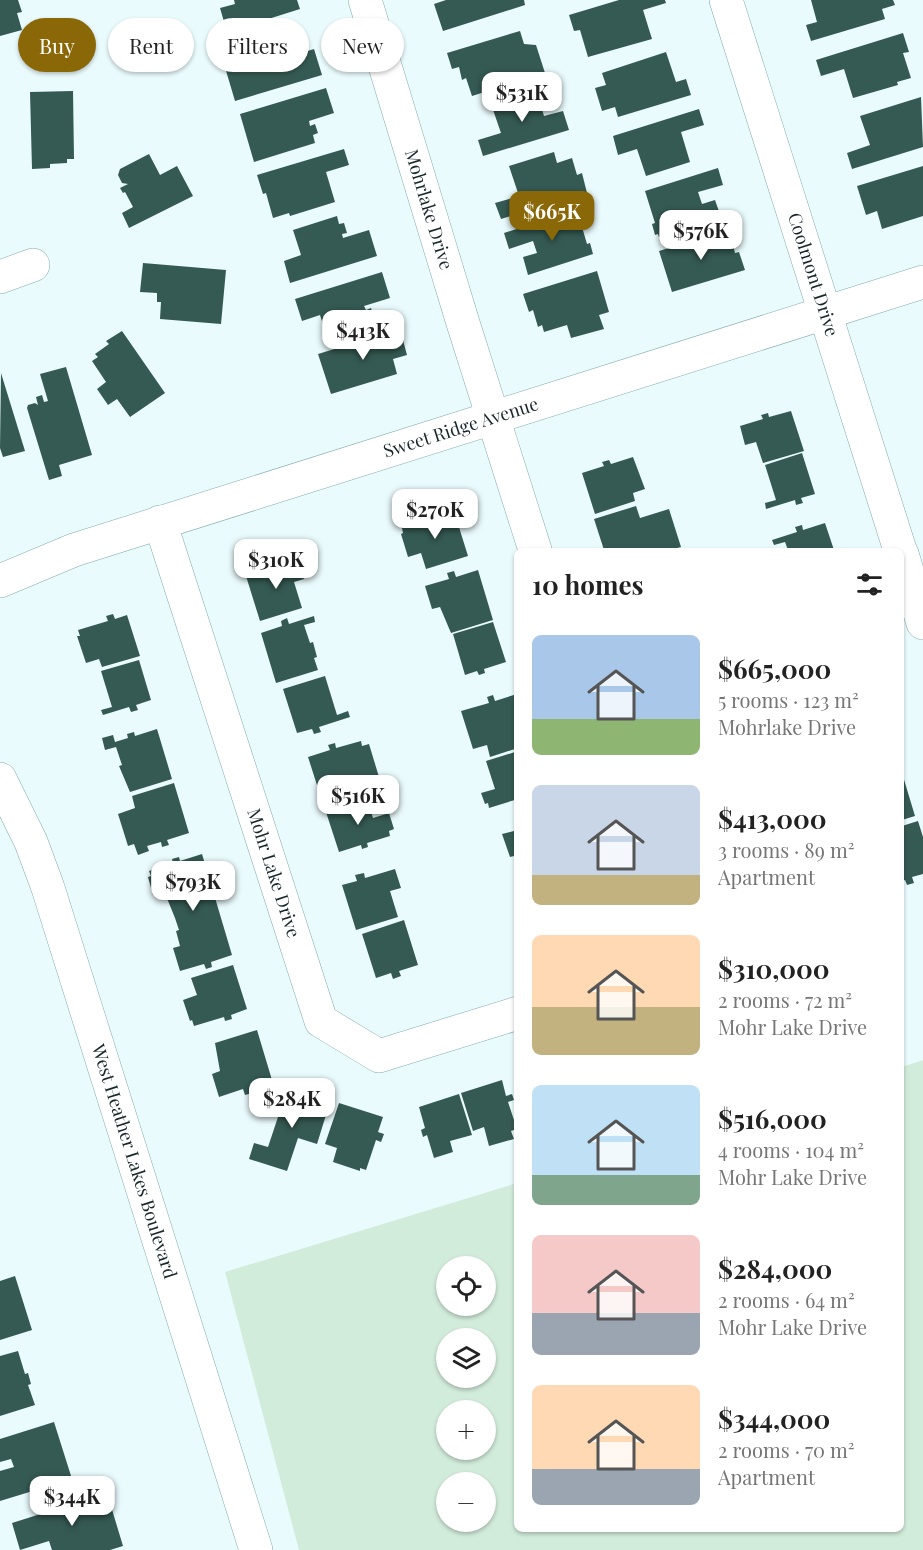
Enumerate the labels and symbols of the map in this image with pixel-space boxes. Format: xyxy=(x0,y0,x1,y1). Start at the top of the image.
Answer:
pin: $531K xyxy=(480,72,564,123)
street label: Mohrlake Drive xyxy=(400,146,459,272)
pin: $665K xyxy=(510,191,594,242)
street label: Coolmont Drive xyxy=(783,209,845,339)
pin: $576K xyxy=(659,210,743,261)
pin: $413K xyxy=(321,310,405,361)
street label: Sweet Ridge Avenue xyxy=(380,391,541,463)
pin: $270K xyxy=(393,489,477,540)
pin: $310K xyxy=(234,539,318,590)
pin: $516K xyxy=(316,775,400,826)
street label: Mohr Lake Drive xyxy=(242,805,306,941)
pin: $793K xyxy=(151,861,235,912)
street label: West Heather Lakes Boulevard xyxy=(87,1040,183,1282)
pin: $284K xyxy=(250,1078,334,1129)
pin: $344K xyxy=(30,1476,114,1527)

